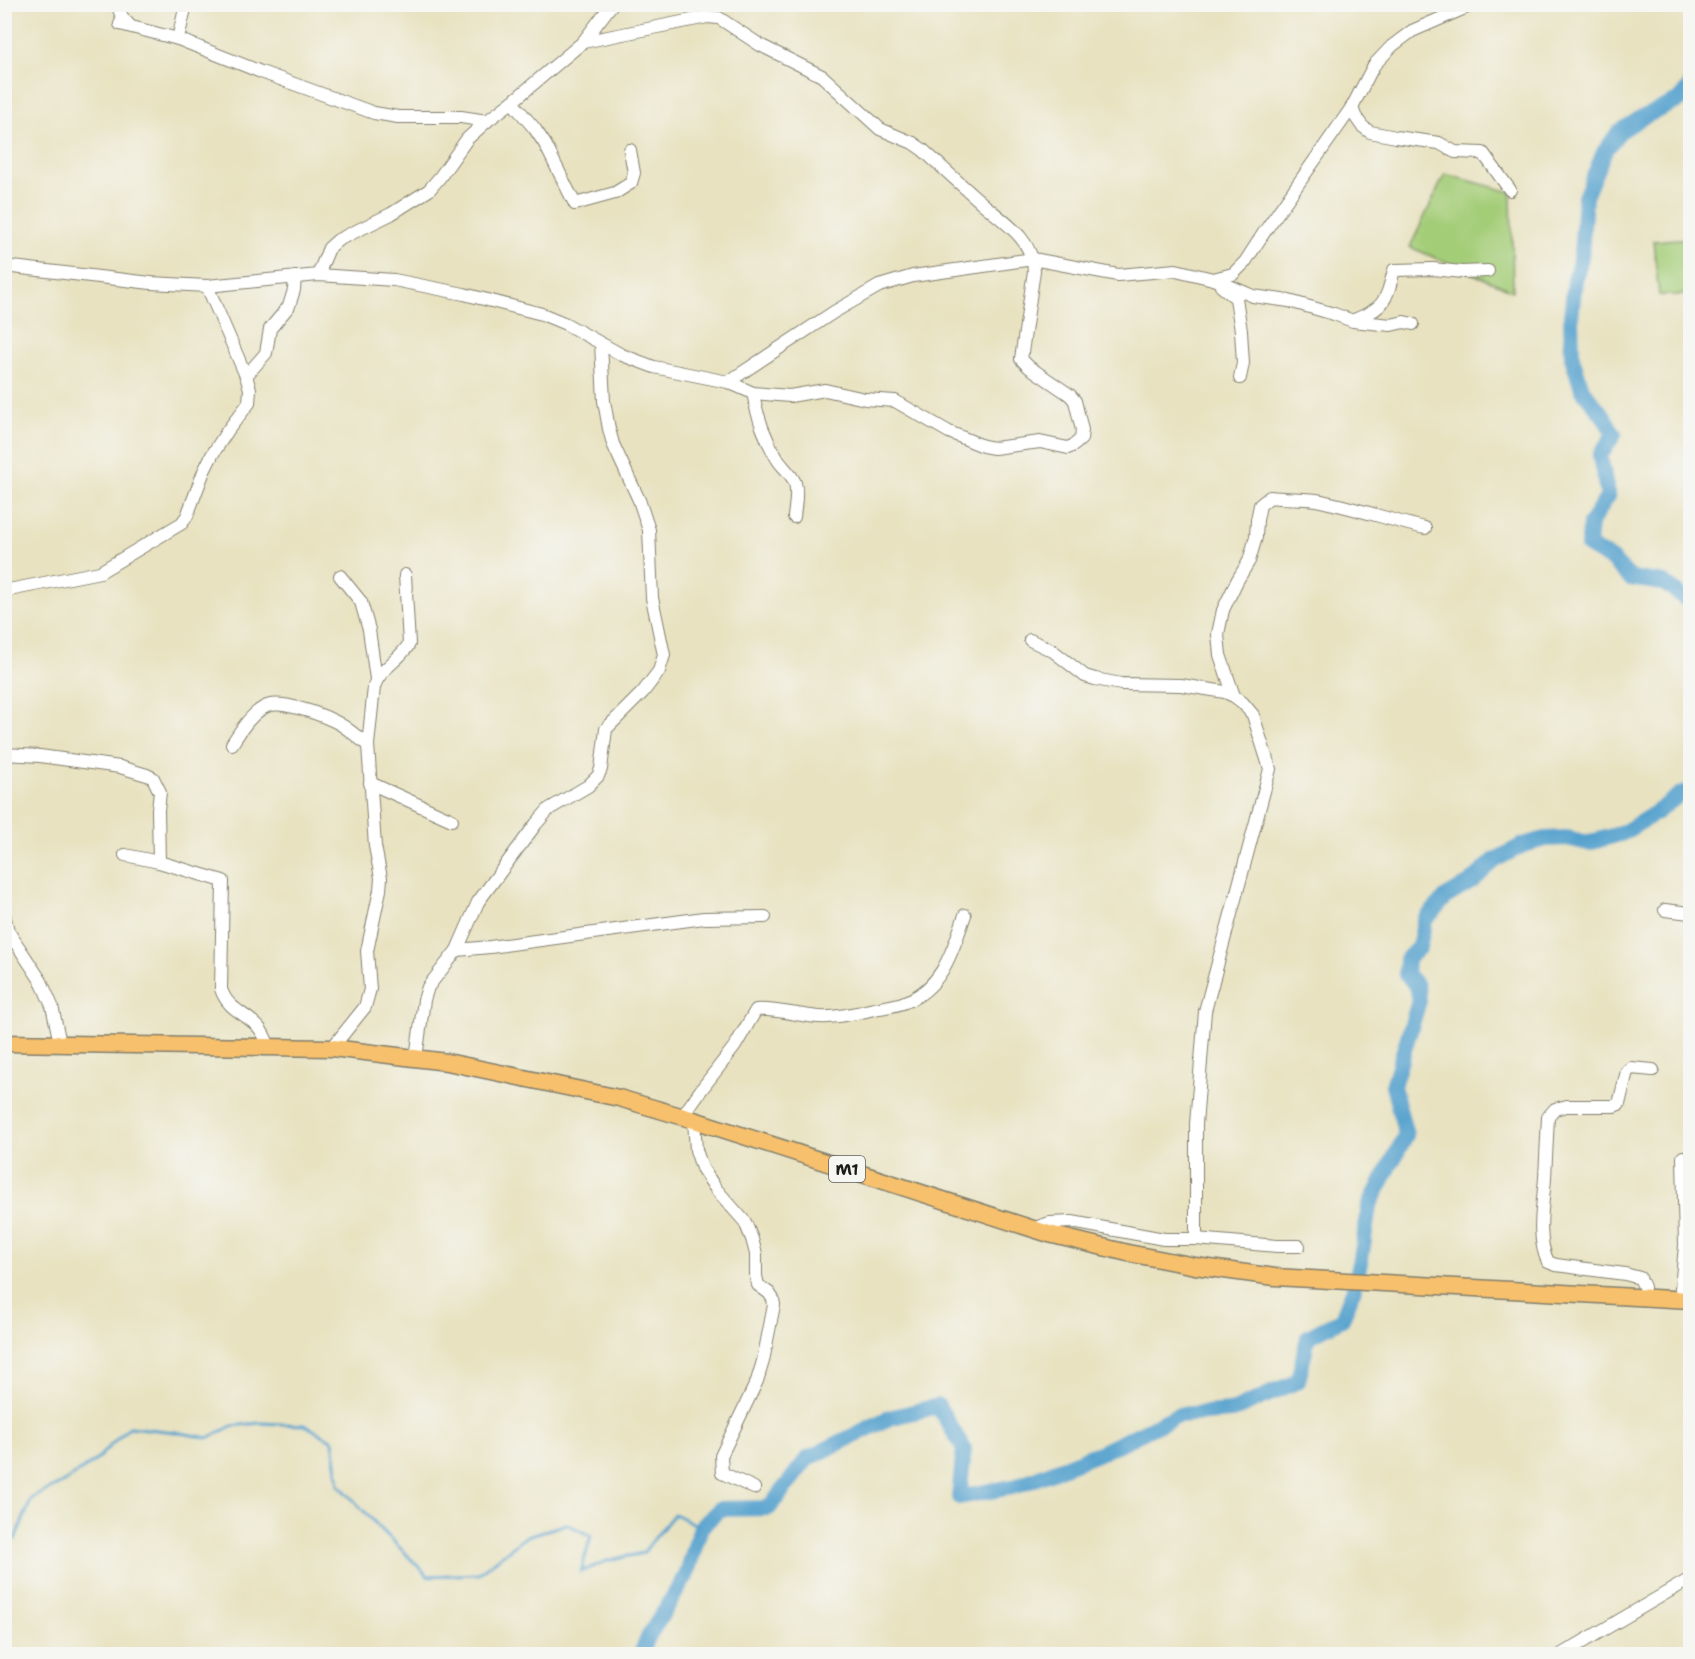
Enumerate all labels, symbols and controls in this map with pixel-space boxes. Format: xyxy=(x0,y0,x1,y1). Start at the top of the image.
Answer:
road number: M1 xyxy=(829,1156,865,1182)

